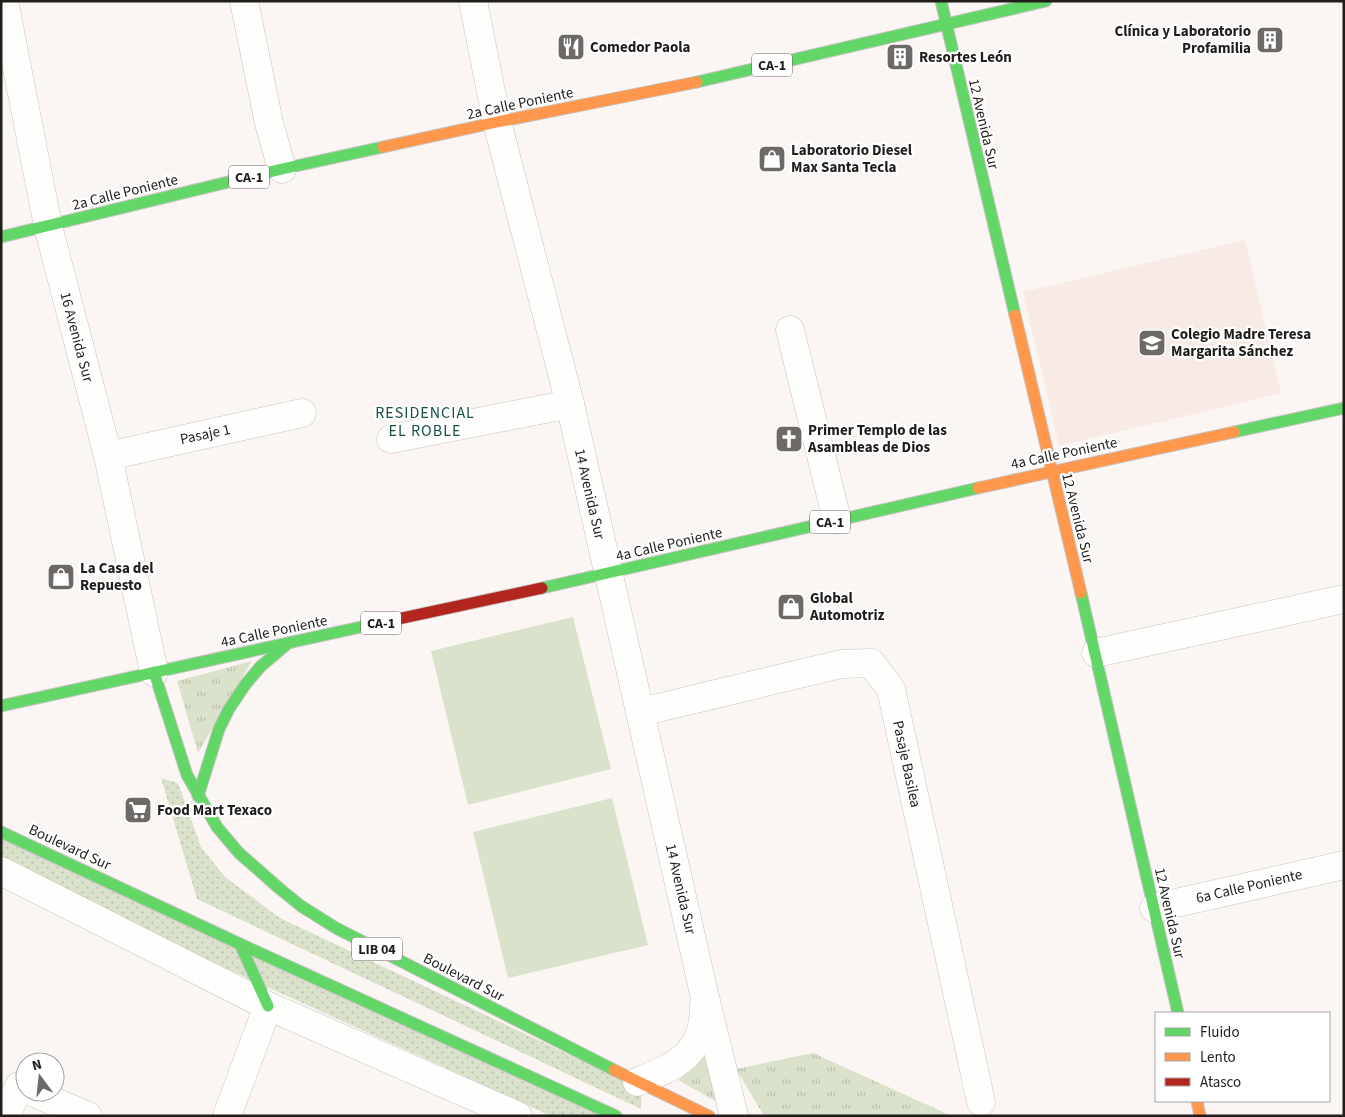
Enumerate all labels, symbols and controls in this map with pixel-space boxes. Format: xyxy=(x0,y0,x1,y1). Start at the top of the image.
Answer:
place label: Clínica y Laboratorio Profamilia xyxy=(1115,21,1251,59)
building icon: Clínica y Laboratorio Profamilia xyxy=(1255,25,1285,55)
restaurant icon: Comedor Paola xyxy=(556,32,586,62)
place label: Comedor Paola xyxy=(590,37,691,58)
building icon: Resortes León xyxy=(885,42,915,72)
place label: Resortes León xyxy=(919,47,1012,68)
road number: CA-1 xyxy=(752,54,792,76)
street label: 12 Avenida Sur xyxy=(963,77,1004,172)
street label: 2a Calle Poniente xyxy=(465,82,575,125)
place label: Laboratorio Diesel Max Santa Tecla xyxy=(791,140,913,178)
shop icon: Laboratorio Diesel Max Santa Tecla xyxy=(757,144,787,174)
road number: CA-1 xyxy=(229,166,269,188)
street label: 2a Calle Poniente xyxy=(70,169,180,216)
street label: 16 Avenida Sur xyxy=(54,290,99,385)
place label: Colegio Madre Teresa Margarita Sánchez xyxy=(1171,324,1311,362)
school or university icon: Colegio Madre Teresa Margarita Sánchez xyxy=(1137,328,1167,358)
district label: RESIDENCIAL EL ROBLE xyxy=(375,402,475,442)
street label: Pasaje 1 xyxy=(178,419,232,450)
place label: Primer Templo de las Asambleas de Dios xyxy=(807,420,947,458)
church icon: Primer Templo de las Asambleas de Dios xyxy=(774,424,804,454)
street label: 4a Calle Poniente xyxy=(1009,432,1119,475)
street label: 14 Avenida Sur xyxy=(569,447,610,542)
street label: 12 Avenida Sur xyxy=(1056,471,1099,566)
road number: CA-1 xyxy=(810,511,850,534)
street label: 4a Calle Poniente xyxy=(614,522,724,567)
place label: La Casa del Repuesto xyxy=(80,558,154,596)
shop icon: La Casa del Repuesto xyxy=(46,562,76,592)
place label: Global Automotriz xyxy=(809,588,885,626)
shop icon: Global Automotriz xyxy=(776,592,806,622)
street label: 4a Calle Poniente xyxy=(219,610,329,653)
road number: CA-1 xyxy=(361,612,401,634)
street label: Pasaje Basilea xyxy=(887,719,926,810)
supermarket icon: Food Mart Texaco xyxy=(123,795,153,825)
place label: Food Mart Texaco xyxy=(157,800,272,821)
street label: Boulevard Sur xyxy=(25,819,115,876)
street label: 14 Avenida Sur xyxy=(660,842,701,937)
street label: 6a Calle Poniente xyxy=(1194,864,1304,909)
street label: 12 Avenida Sur xyxy=(1149,866,1190,961)
road number: LIB 04 xyxy=(352,938,402,961)
street label: Boulevard Sur xyxy=(420,948,509,1007)
legend xyxy=(1155,1012,1330,1102)
text: Fluido xyxy=(1200,1022,1240,1043)
text: Lento xyxy=(1200,1047,1236,1068)
north arrow xyxy=(15,1052,65,1102)
text: N xyxy=(30,1055,44,1076)
text: Atasco xyxy=(1200,1072,1241,1093)

